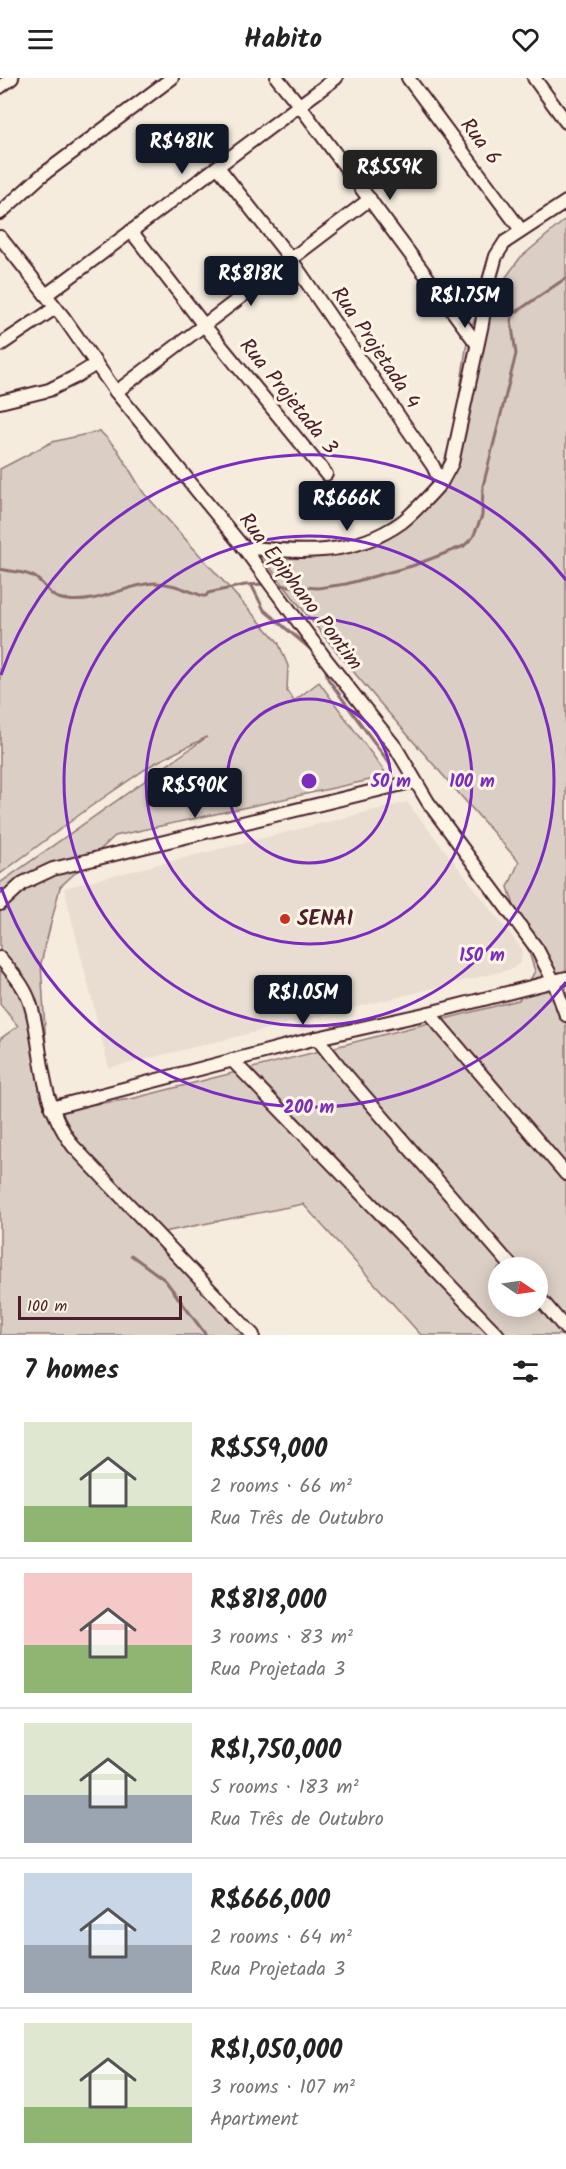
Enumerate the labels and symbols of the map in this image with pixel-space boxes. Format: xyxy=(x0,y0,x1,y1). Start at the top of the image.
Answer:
street label: Rua 6 xyxy=(451,111,509,173)
pin: R$481K xyxy=(133,124,231,175)
pin: R$559K xyxy=(341,150,439,201)
pin: R$818K xyxy=(202,256,300,307)
pin: R$1.75M xyxy=(410,278,520,329)
street label: Rua Projetada 4 xyxy=(322,280,428,416)
street label: Rua Projetada 3 xyxy=(230,331,346,463)
pin: R$666K xyxy=(298,481,396,532)
street label: Rua Epiphano Pontim xyxy=(230,506,370,678)
pin: R$590K xyxy=(146,768,244,819)
text: 50 m xyxy=(370,768,411,797)
text: 100 m xyxy=(449,768,495,797)
centre of rings xyxy=(299,771,319,791)
place label: SENAI xyxy=(297,903,353,936)
marker: SENAI xyxy=(278,912,292,926)
text: 150 m xyxy=(459,942,505,971)
pin: R$1.05M xyxy=(248,975,358,1026)
text: 200 m xyxy=(284,1094,335,1123)
north arrow xyxy=(488,1257,548,1317)
scale bar xyxy=(18,1293,182,1320)

